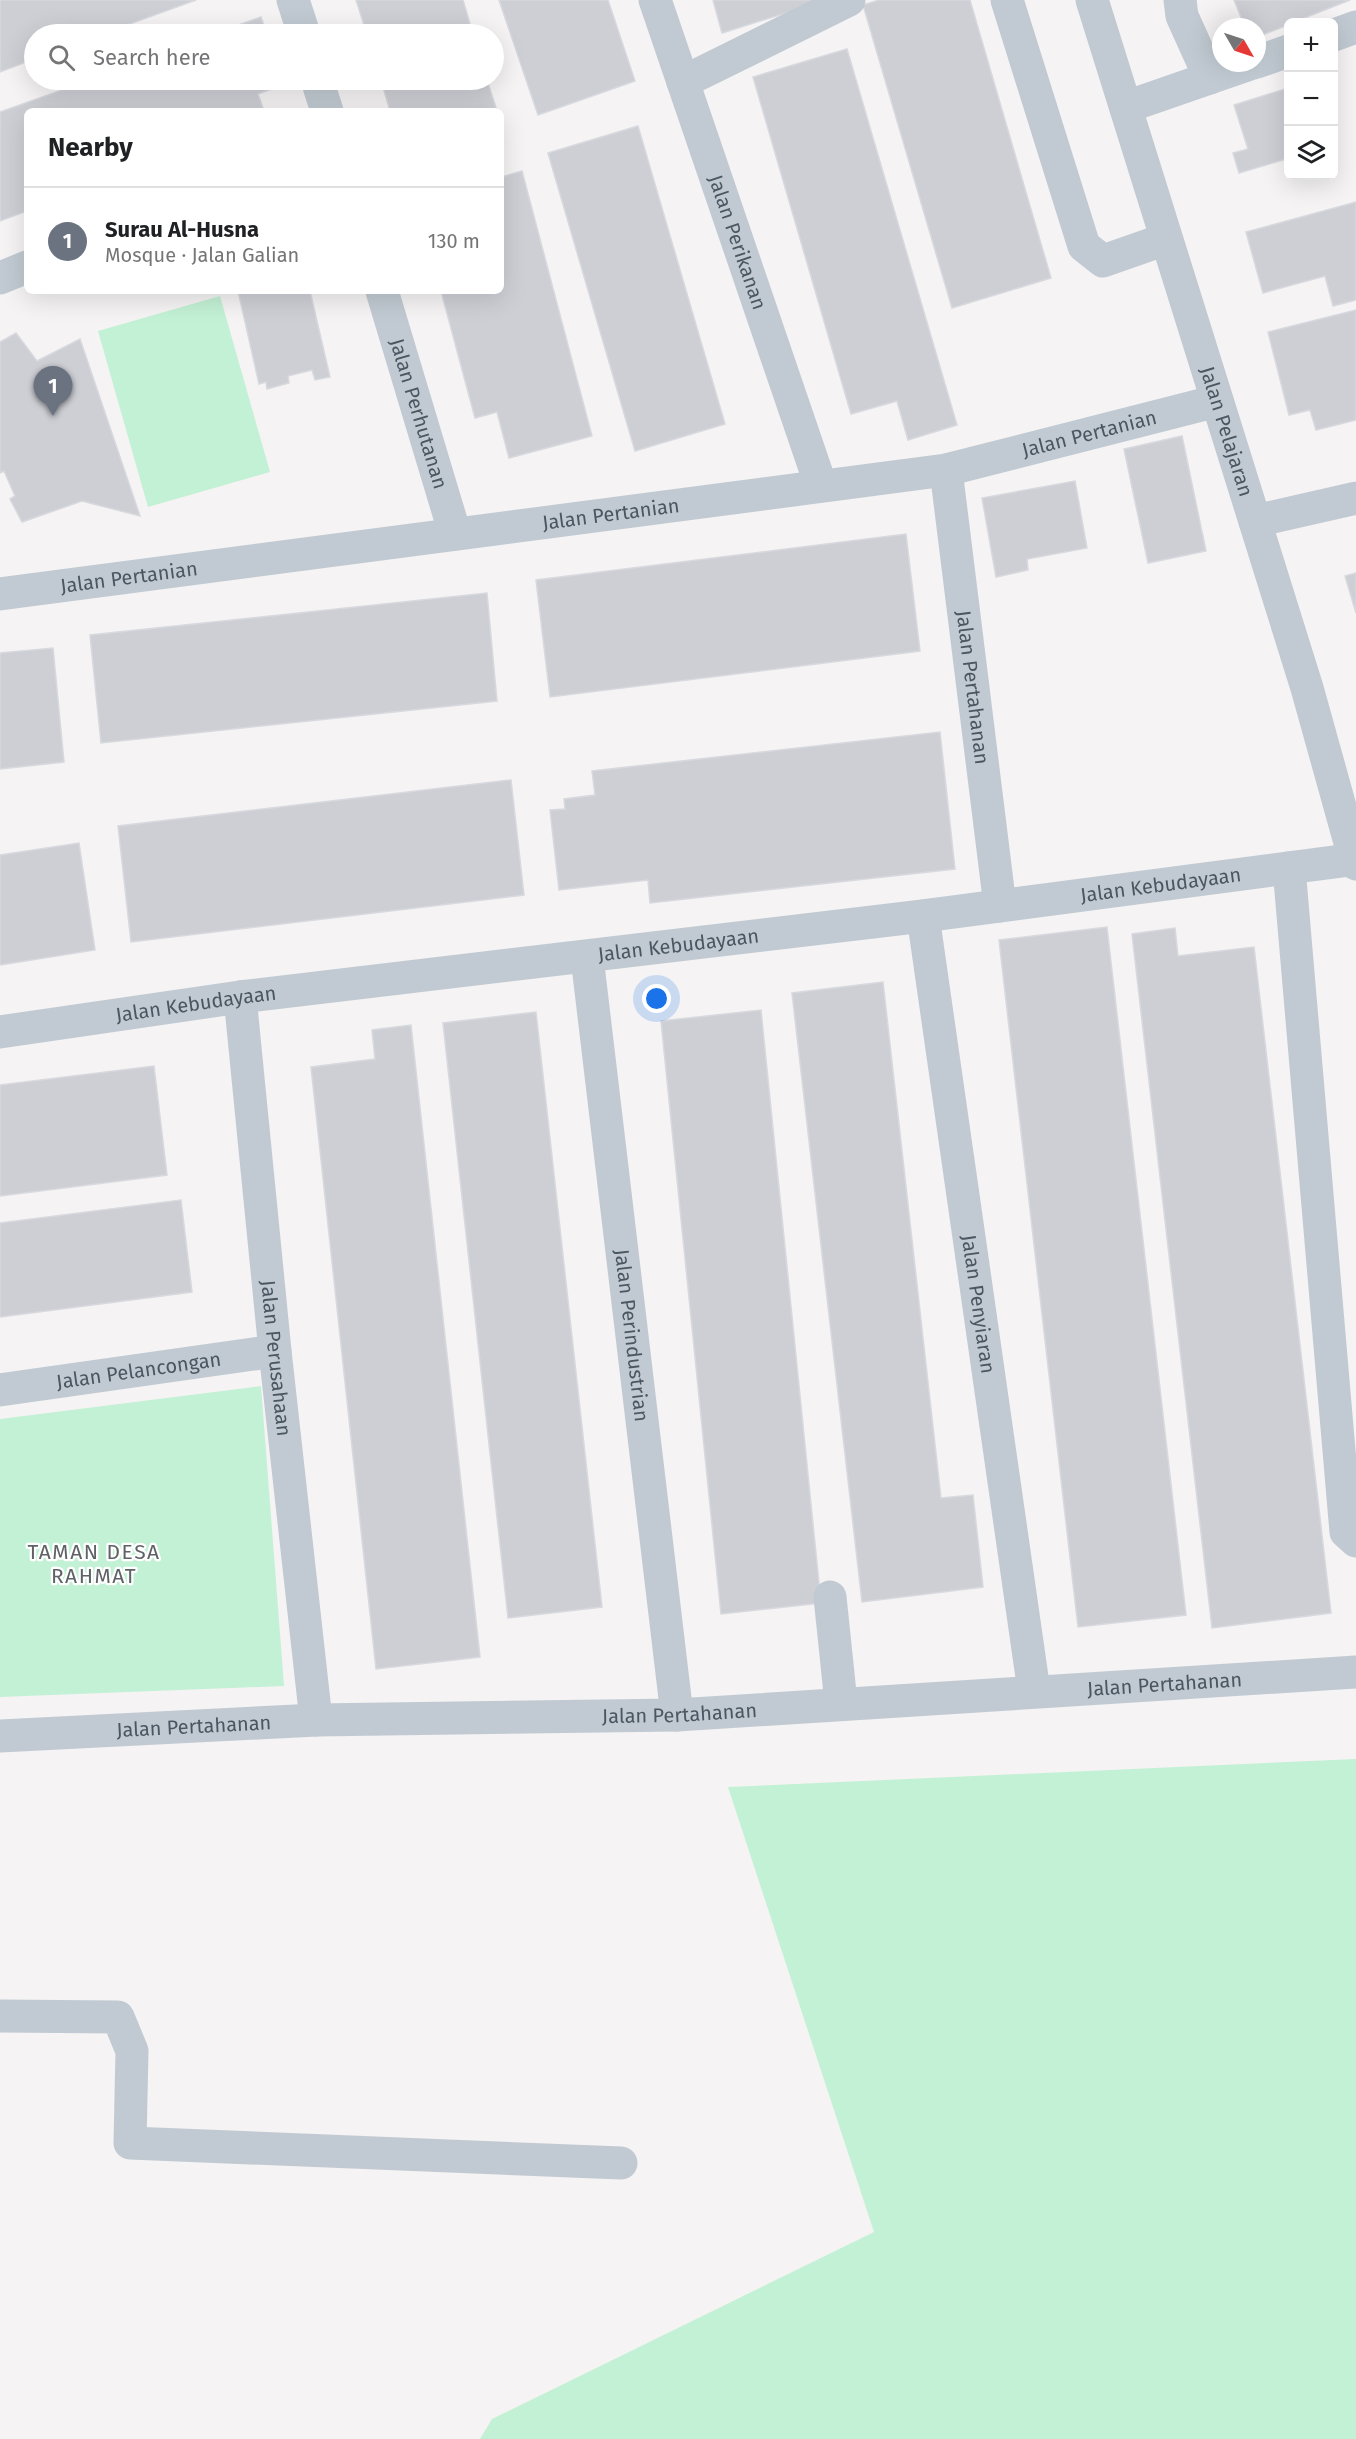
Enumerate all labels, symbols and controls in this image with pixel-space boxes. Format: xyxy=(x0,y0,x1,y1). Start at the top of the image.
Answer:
north arrow xyxy=(1212,18,1266,72)
map controls xyxy=(1284,18,1338,180)
button: + xyxy=(1284,18,1338,72)
search box xyxy=(24,24,504,90)
icon: search xyxy=(45,41,78,74)
text: Search here xyxy=(93,44,211,71)
button: − xyxy=(1284,72,1338,126)
button: layers xyxy=(1284,126,1338,180)
text: Nearby xyxy=(48,132,133,163)
street label: Jalan Perikanan xyxy=(704,172,772,313)
text: Surau Al-Husna xyxy=(105,216,259,243)
text: 1 xyxy=(63,229,72,253)
text: 130 m xyxy=(428,229,480,253)
text: Mosque · Jalan Galian xyxy=(105,243,299,267)
street label: Jalan Perhutanan xyxy=(385,335,453,492)
street label: Jalan Pelajaran xyxy=(1195,363,1258,499)
pin: 1 xyxy=(34,366,72,416)
street label: Jalan Pertanian xyxy=(1019,405,1159,462)
street label: Jalan Pertanian xyxy=(541,493,681,535)
street label: Jalan Pertanian xyxy=(59,556,199,598)
street label: Jalan Pertahanan xyxy=(951,609,994,766)
street label: Jalan Kebudayaan xyxy=(1079,862,1242,907)
street label: Jalan Kebudayaan xyxy=(597,924,760,966)
street label: Jalan Kebudayaan xyxy=(114,981,278,1027)
your location xyxy=(642,984,671,1013)
street label: Jalan Penyiaran xyxy=(957,1233,1000,1375)
street label: Jalan Perindustrian xyxy=(610,1248,654,1423)
street label: Jalan Perusahaan xyxy=(256,1279,296,1438)
street label: Jalan Pelancongan xyxy=(55,1347,223,1394)
district label: TAMAN DESA RAHMAT xyxy=(27,1539,161,1589)
street label: Jalan Pertahanan xyxy=(1086,1667,1243,1701)
street label: Jalan Pertahanan xyxy=(602,1698,758,1728)
street label: Jalan Pertahanan xyxy=(116,1710,272,1742)

